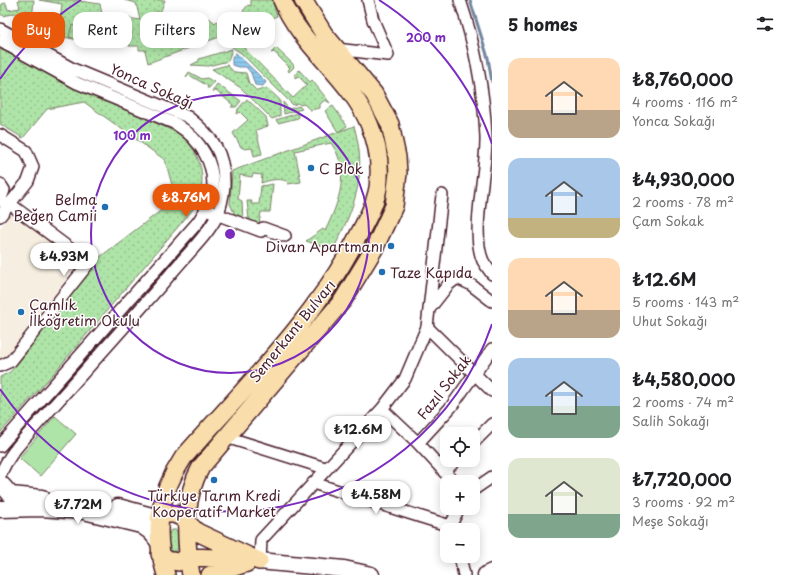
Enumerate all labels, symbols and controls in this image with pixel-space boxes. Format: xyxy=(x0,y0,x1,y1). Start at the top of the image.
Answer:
text: 5 homes xyxy=(508,11,578,37)
chip: Buy xyxy=(12,12,65,48)
chip: Rent xyxy=(73,12,132,48)
chip: Filters xyxy=(140,12,209,48)
chip: New xyxy=(217,12,275,48)
icon: filters xyxy=(754,13,776,35)
text: 200 m xyxy=(406,28,446,46)
street label: Yonca Sokağı xyxy=(107,58,197,114)
text: ₺8,760,000 xyxy=(632,66,733,92)
icon: home xyxy=(540,74,588,122)
text: 4 rooms · 116 m² xyxy=(632,92,738,111)
text: Yonca Sokağı xyxy=(632,111,715,130)
text: 100 m xyxy=(113,126,151,144)
place label: C Blok xyxy=(319,158,364,179)
marker: C Blok xyxy=(306,163,316,173)
text: ₺4,930,000 xyxy=(632,166,735,192)
icon: home xyxy=(540,174,588,222)
pin: ₺8.76M xyxy=(153,184,219,218)
text: ₺8.76M xyxy=(162,187,210,206)
place label: Belma Beğen Camii xyxy=(13,189,97,226)
text: 2 rooms · 78 m² xyxy=(632,192,734,211)
marker: Belma Beğen Camii xyxy=(100,202,110,212)
text: Çam Sokak xyxy=(632,211,704,230)
centre of rings xyxy=(223,227,237,241)
place label: Divan Apartmanı xyxy=(266,236,383,257)
marker: Divan Apartmanı xyxy=(386,241,396,251)
pin: ₺4.93M xyxy=(31,243,97,277)
text: ₺4.93M xyxy=(39,246,89,265)
place label: Taze Kapıda xyxy=(390,262,473,283)
text: ₺12.6M xyxy=(632,266,696,292)
marker: Taze Kapıda xyxy=(377,267,387,277)
icon: home xyxy=(540,274,588,322)
street label: Semerkant Bulvarı xyxy=(244,275,340,387)
text: 5 rooms · 143 m² xyxy=(632,292,739,311)
place label: Çamlık İlköğretim Okulu xyxy=(29,294,140,331)
marker: Çamlık İlköğretim Okulu xyxy=(16,307,26,317)
text: Uhut Sokağı xyxy=(632,311,707,330)
street label: Fazıl Sokak xyxy=(412,350,476,424)
text: ₺4,580,000 xyxy=(632,366,735,392)
icon: home xyxy=(540,374,588,422)
text: 2 rooms · 74 m² xyxy=(632,392,734,411)
text: Salih Sokağı xyxy=(632,411,709,430)
pin: ₺12.6M xyxy=(325,416,391,450)
text: ₺12.6M xyxy=(333,419,383,438)
map controls xyxy=(440,427,480,563)
button: locate xyxy=(440,427,480,467)
text: ₺7,720,000 xyxy=(632,466,732,492)
icon: home xyxy=(540,474,588,522)
marker: Türkiye Tarım Kredi Kooperatif Market xyxy=(209,475,219,485)
button: + xyxy=(440,475,480,515)
pin: ₺4.58M xyxy=(343,481,409,515)
text: ₺4.58M xyxy=(351,484,401,503)
place label: Türkiye Tarım Kredi Kooperatif Market xyxy=(147,485,281,522)
pin: ₺7.72M xyxy=(45,491,111,525)
text: 3 rooms · 92 m² xyxy=(632,492,735,511)
text: ₺7.72M xyxy=(54,494,102,513)
text: Meşe Sokağı xyxy=(632,511,709,530)
button: − xyxy=(440,523,480,563)

